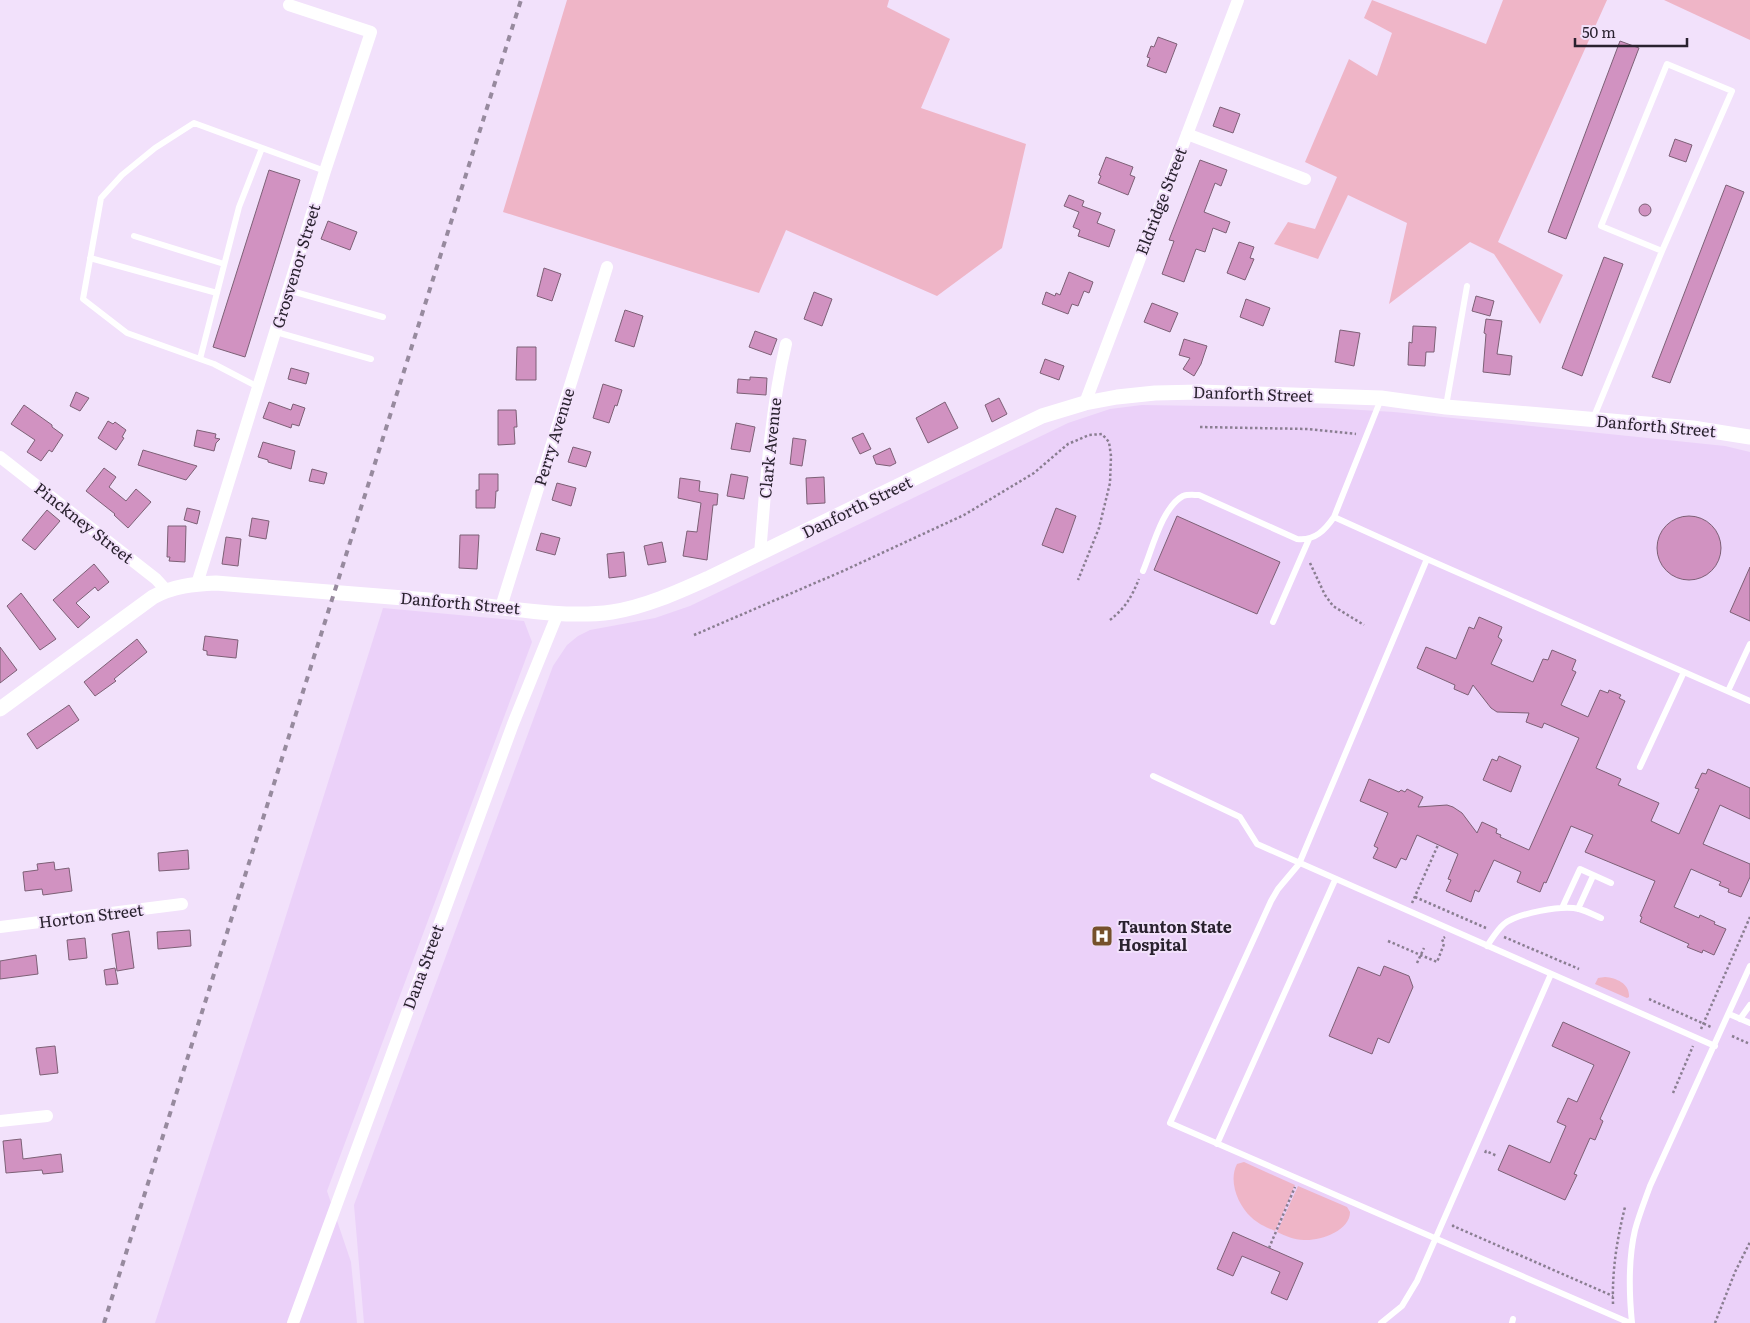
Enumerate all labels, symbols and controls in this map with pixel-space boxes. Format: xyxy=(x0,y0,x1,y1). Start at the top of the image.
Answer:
scale bar xyxy=(1575,15,1688,47)
text: 50 m xyxy=(1582,20,1616,43)
street label: Eldridge Street xyxy=(1129,143,1192,258)
street label: Grosvenor Street xyxy=(265,200,326,331)
street label: Danforth Street xyxy=(1193,379,1314,407)
street label: Perry Avenue xyxy=(527,385,579,489)
street label: Clark Avenue xyxy=(752,396,786,499)
street label: Danforth Street xyxy=(1595,408,1718,442)
street label: Danforth Street xyxy=(797,469,916,543)
street label: Pinckney Street xyxy=(30,476,140,569)
street label: Danforth Street xyxy=(399,585,522,619)
street label: Horton Street xyxy=(37,897,145,933)
place label: Taunton State Hospital xyxy=(1118,914,1232,956)
street label: Dana Street xyxy=(396,920,449,1013)
hospital icon: Taunton State Hospital xyxy=(1090,924,1114,948)

